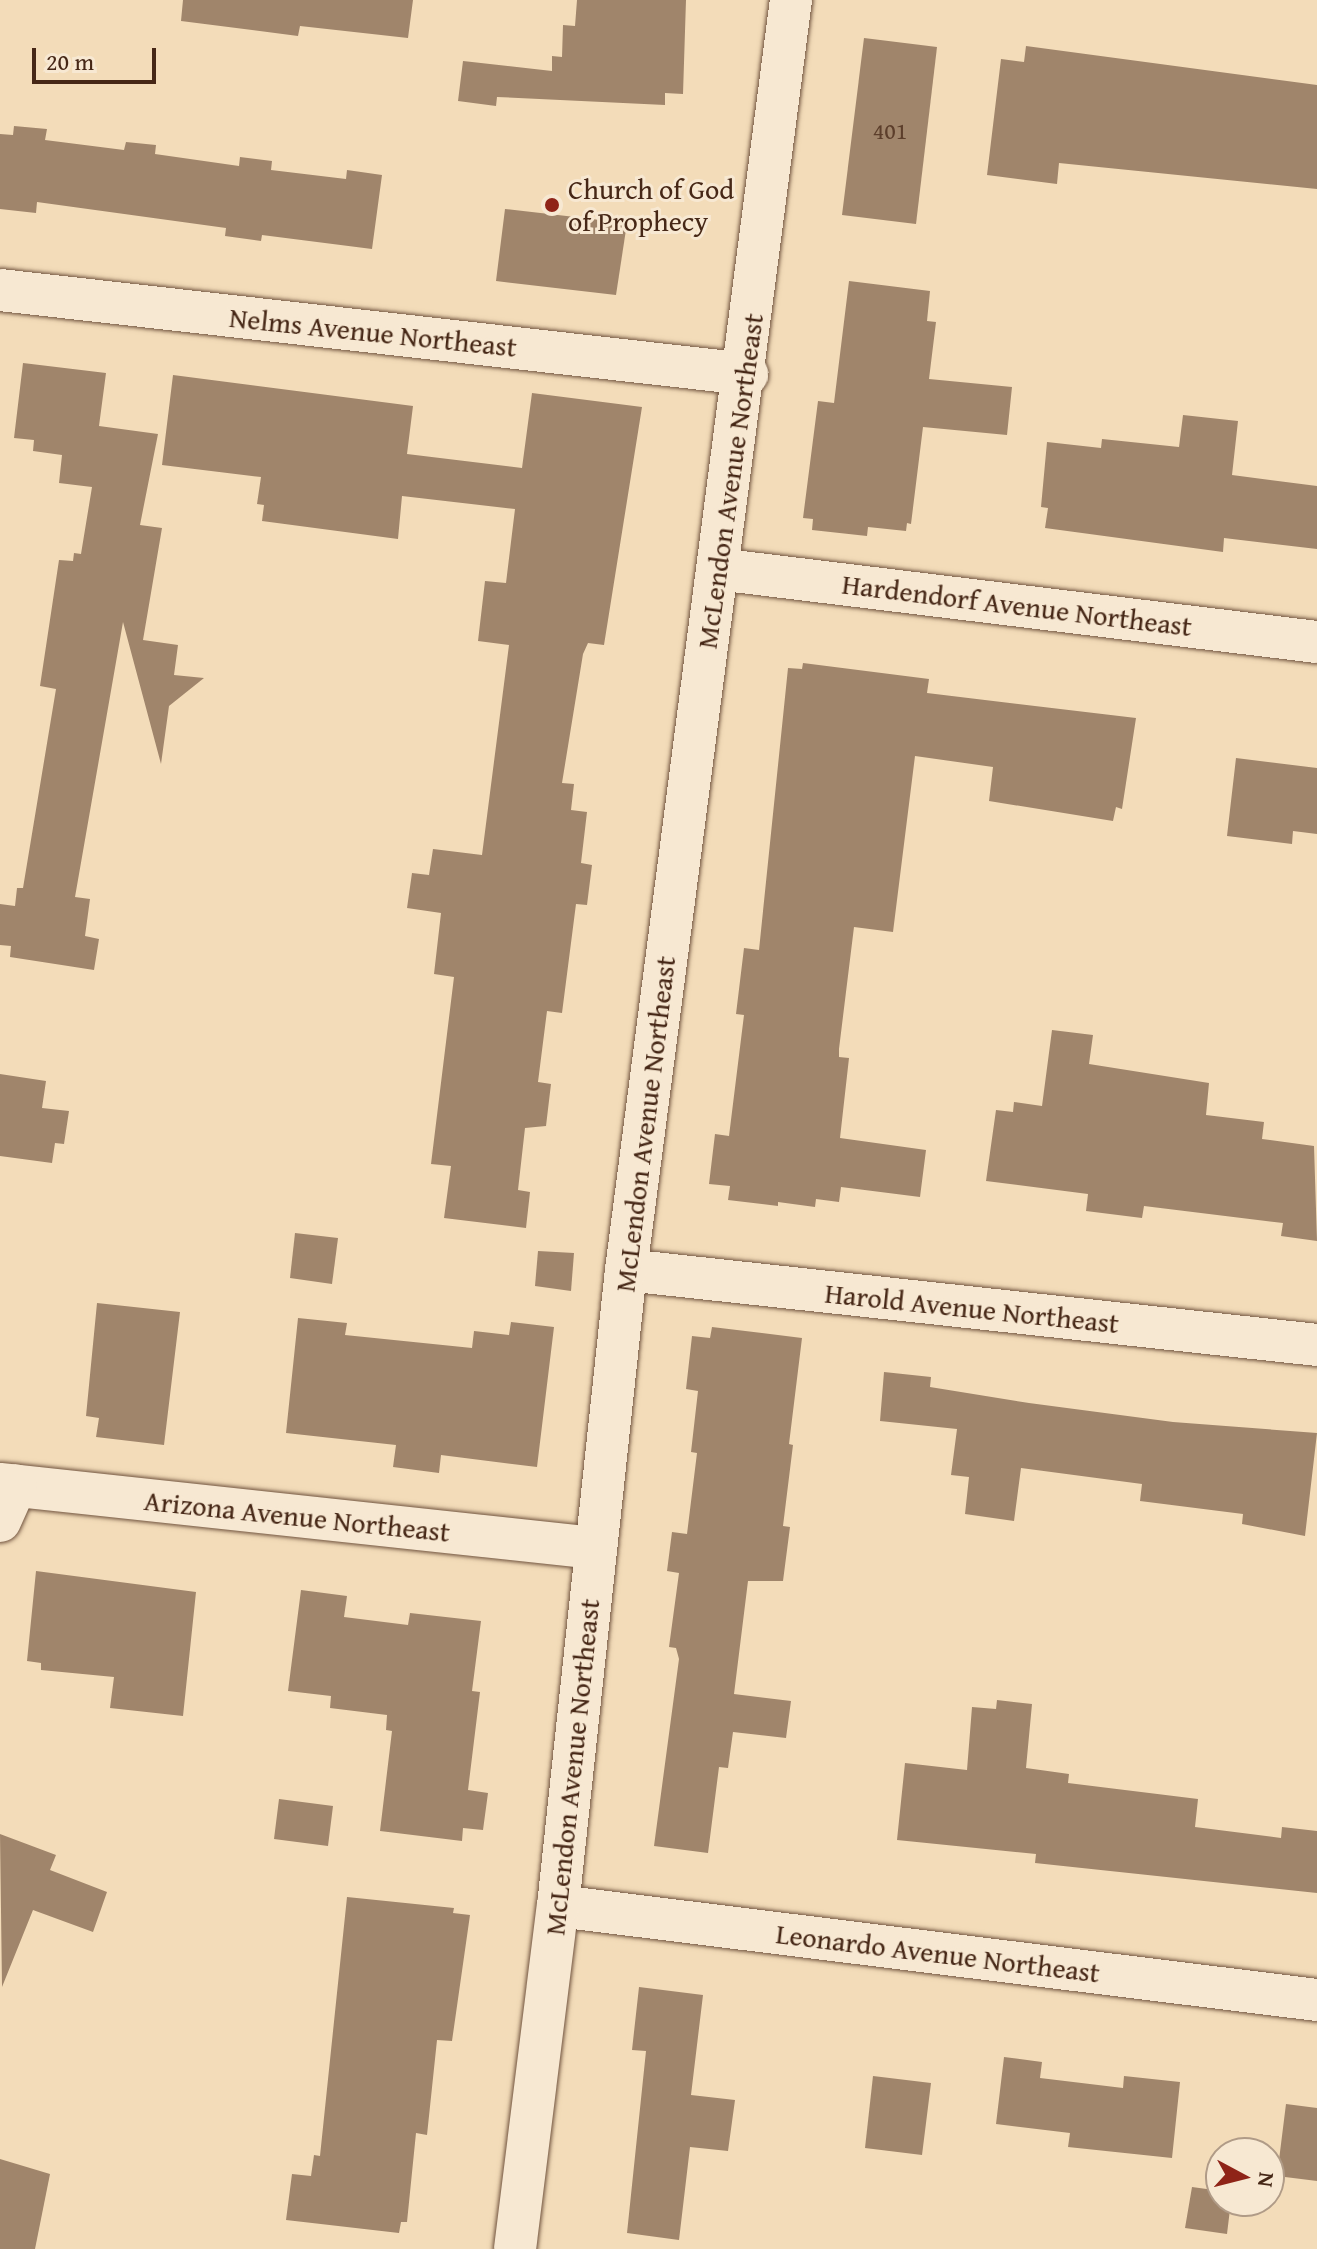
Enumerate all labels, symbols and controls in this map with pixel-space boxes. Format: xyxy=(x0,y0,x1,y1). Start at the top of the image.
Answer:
scale bar xyxy=(36,32,160,82)
text: 20 m xyxy=(46,44,94,79)
house number: 401 xyxy=(873,117,907,145)
place label: Church of God of Prophecy xyxy=(568,172,734,238)
marker: Church of God of Prophecy xyxy=(543,196,561,214)
street label: Nelms Avenue Northeast xyxy=(228,300,518,364)
street label: McLendon Avenue Northeast xyxy=(690,311,770,651)
street label: Hardendorf Avenue Northeast xyxy=(840,567,1194,643)
street label: McLendon Avenue Northeast xyxy=(608,954,682,1294)
street label: Harold Avenue Northeast xyxy=(823,1276,1121,1340)
street label: Arizona Avenue Northeast xyxy=(142,1483,452,1549)
street label: McLendon Avenue Northeast xyxy=(538,1597,606,1937)
street label: Leonardo Avenue Northeast xyxy=(774,1916,1102,1990)
north arrow xyxy=(1205,2137,1285,2217)
text: N xyxy=(1250,2170,1284,2189)

